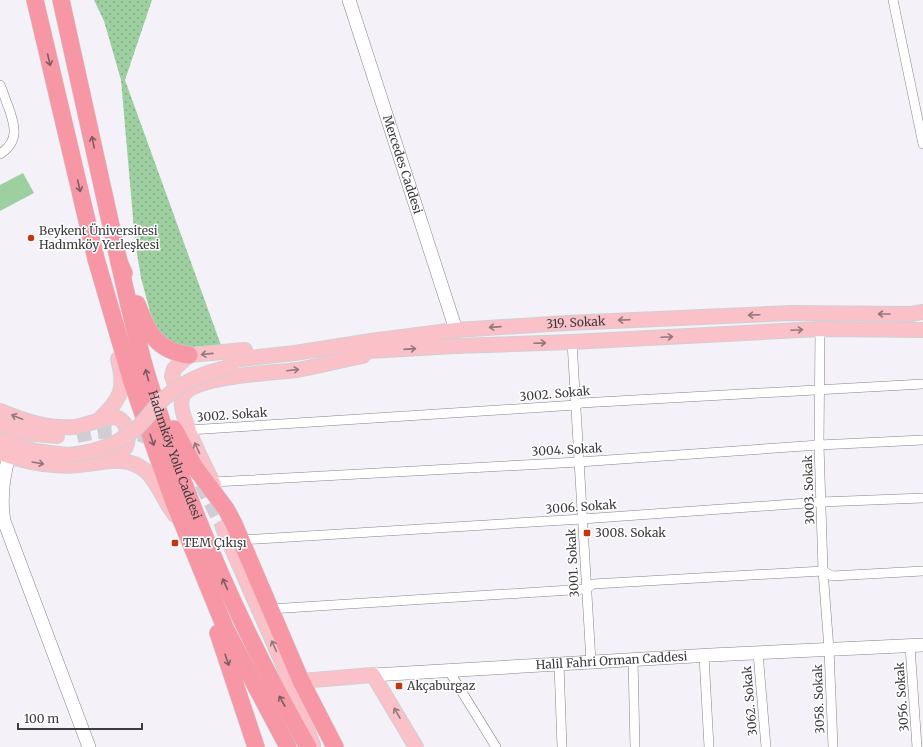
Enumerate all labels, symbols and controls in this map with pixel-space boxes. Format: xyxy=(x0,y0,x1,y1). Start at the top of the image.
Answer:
one-way arrow xyxy=(45,53,53,66)
street label: Mercedes Caddesi xyxy=(380,113,426,216)
one-way arrow xyxy=(88,136,96,149)
one-way arrow xyxy=(75,179,83,192)
place label: Beykent Üniversitesi Hadımköy Yerleşkesi xyxy=(39,223,159,252)
marker: Beykent Üniversitesi Hadımköy Yerleşkesi xyxy=(26,233,36,243)
one-way arrow xyxy=(878,310,891,318)
one-way arrow xyxy=(748,311,761,319)
street label: 319. Sokak xyxy=(546,313,606,331)
one-way arrow xyxy=(618,317,631,324)
one-way arrow xyxy=(489,324,502,331)
one-way arrow xyxy=(790,326,803,333)
one-way arrow xyxy=(660,333,673,340)
one-way arrow xyxy=(533,339,546,347)
one-way arrow xyxy=(403,345,416,352)
one-way arrow xyxy=(201,350,214,357)
one-way arrow xyxy=(286,366,299,374)
one-way arrow xyxy=(143,368,150,381)
street label: 3002. Sokak xyxy=(519,383,591,404)
street label: Hadımköy Yolu Caddesi xyxy=(145,388,205,522)
street label: 3002. Sokak xyxy=(196,405,268,424)
one-way arrow xyxy=(11,413,23,421)
one-way arrow xyxy=(148,434,156,446)
street label: 3004. Sokak xyxy=(531,440,603,459)
one-way arrow xyxy=(193,443,201,455)
street label: 3003. Sokak xyxy=(800,454,817,525)
one-way arrow xyxy=(31,459,44,467)
street label: 3006. Sokak xyxy=(545,497,617,516)
place label: 3008. Sokak xyxy=(595,525,666,540)
street label: 3001. Sokak xyxy=(563,528,582,598)
marker: 3008. Sokak xyxy=(582,528,592,538)
place label: TEM Çıkışı xyxy=(183,535,247,550)
marker: TEM Çıkışı xyxy=(170,538,180,548)
one-way arrow xyxy=(221,578,228,590)
one-way arrow xyxy=(270,640,278,652)
street label: Halil Fahri Orman Caddesi xyxy=(535,648,688,672)
one-way arrow xyxy=(224,654,232,666)
street label: 3056. Sokak xyxy=(892,661,911,732)
street label: 3058. Sokak xyxy=(810,664,827,734)
street label: 3062. Sokak xyxy=(739,665,760,737)
place label: Akçaburgaz xyxy=(406,678,476,693)
marker: Akçaburgaz xyxy=(394,681,404,691)
one-way arrow xyxy=(278,695,286,707)
scale bar xyxy=(18,705,142,731)
one-way arrow xyxy=(392,707,400,719)
text: 100 m xyxy=(24,711,59,726)

